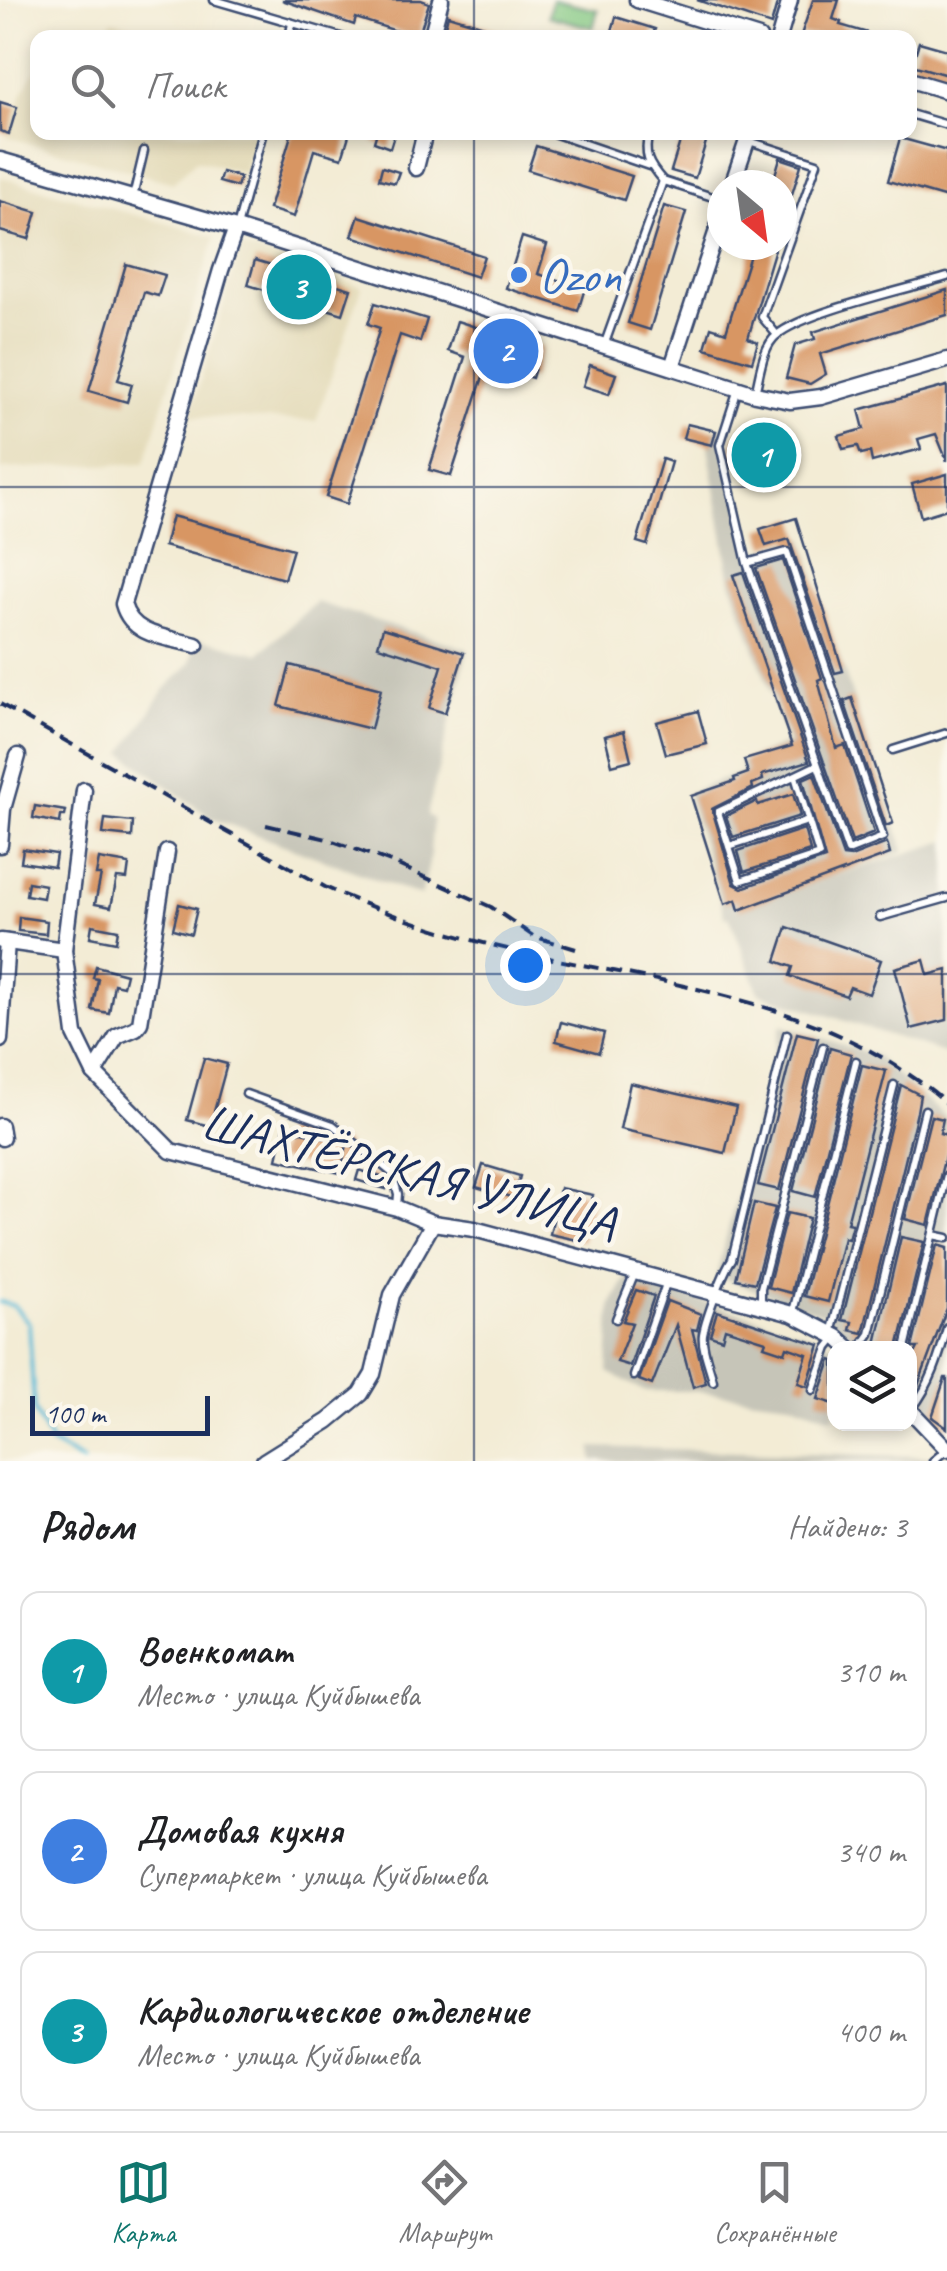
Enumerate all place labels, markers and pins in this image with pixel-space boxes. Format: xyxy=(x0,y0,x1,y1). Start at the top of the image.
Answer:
place label: Ozon xyxy=(539,244,622,307)
pin: 3 xyxy=(266,250,332,324)
marker: Ozon xyxy=(508,264,530,286)
pin: 2 xyxy=(474,314,538,388)
pin: 1 xyxy=(732,418,796,492)

